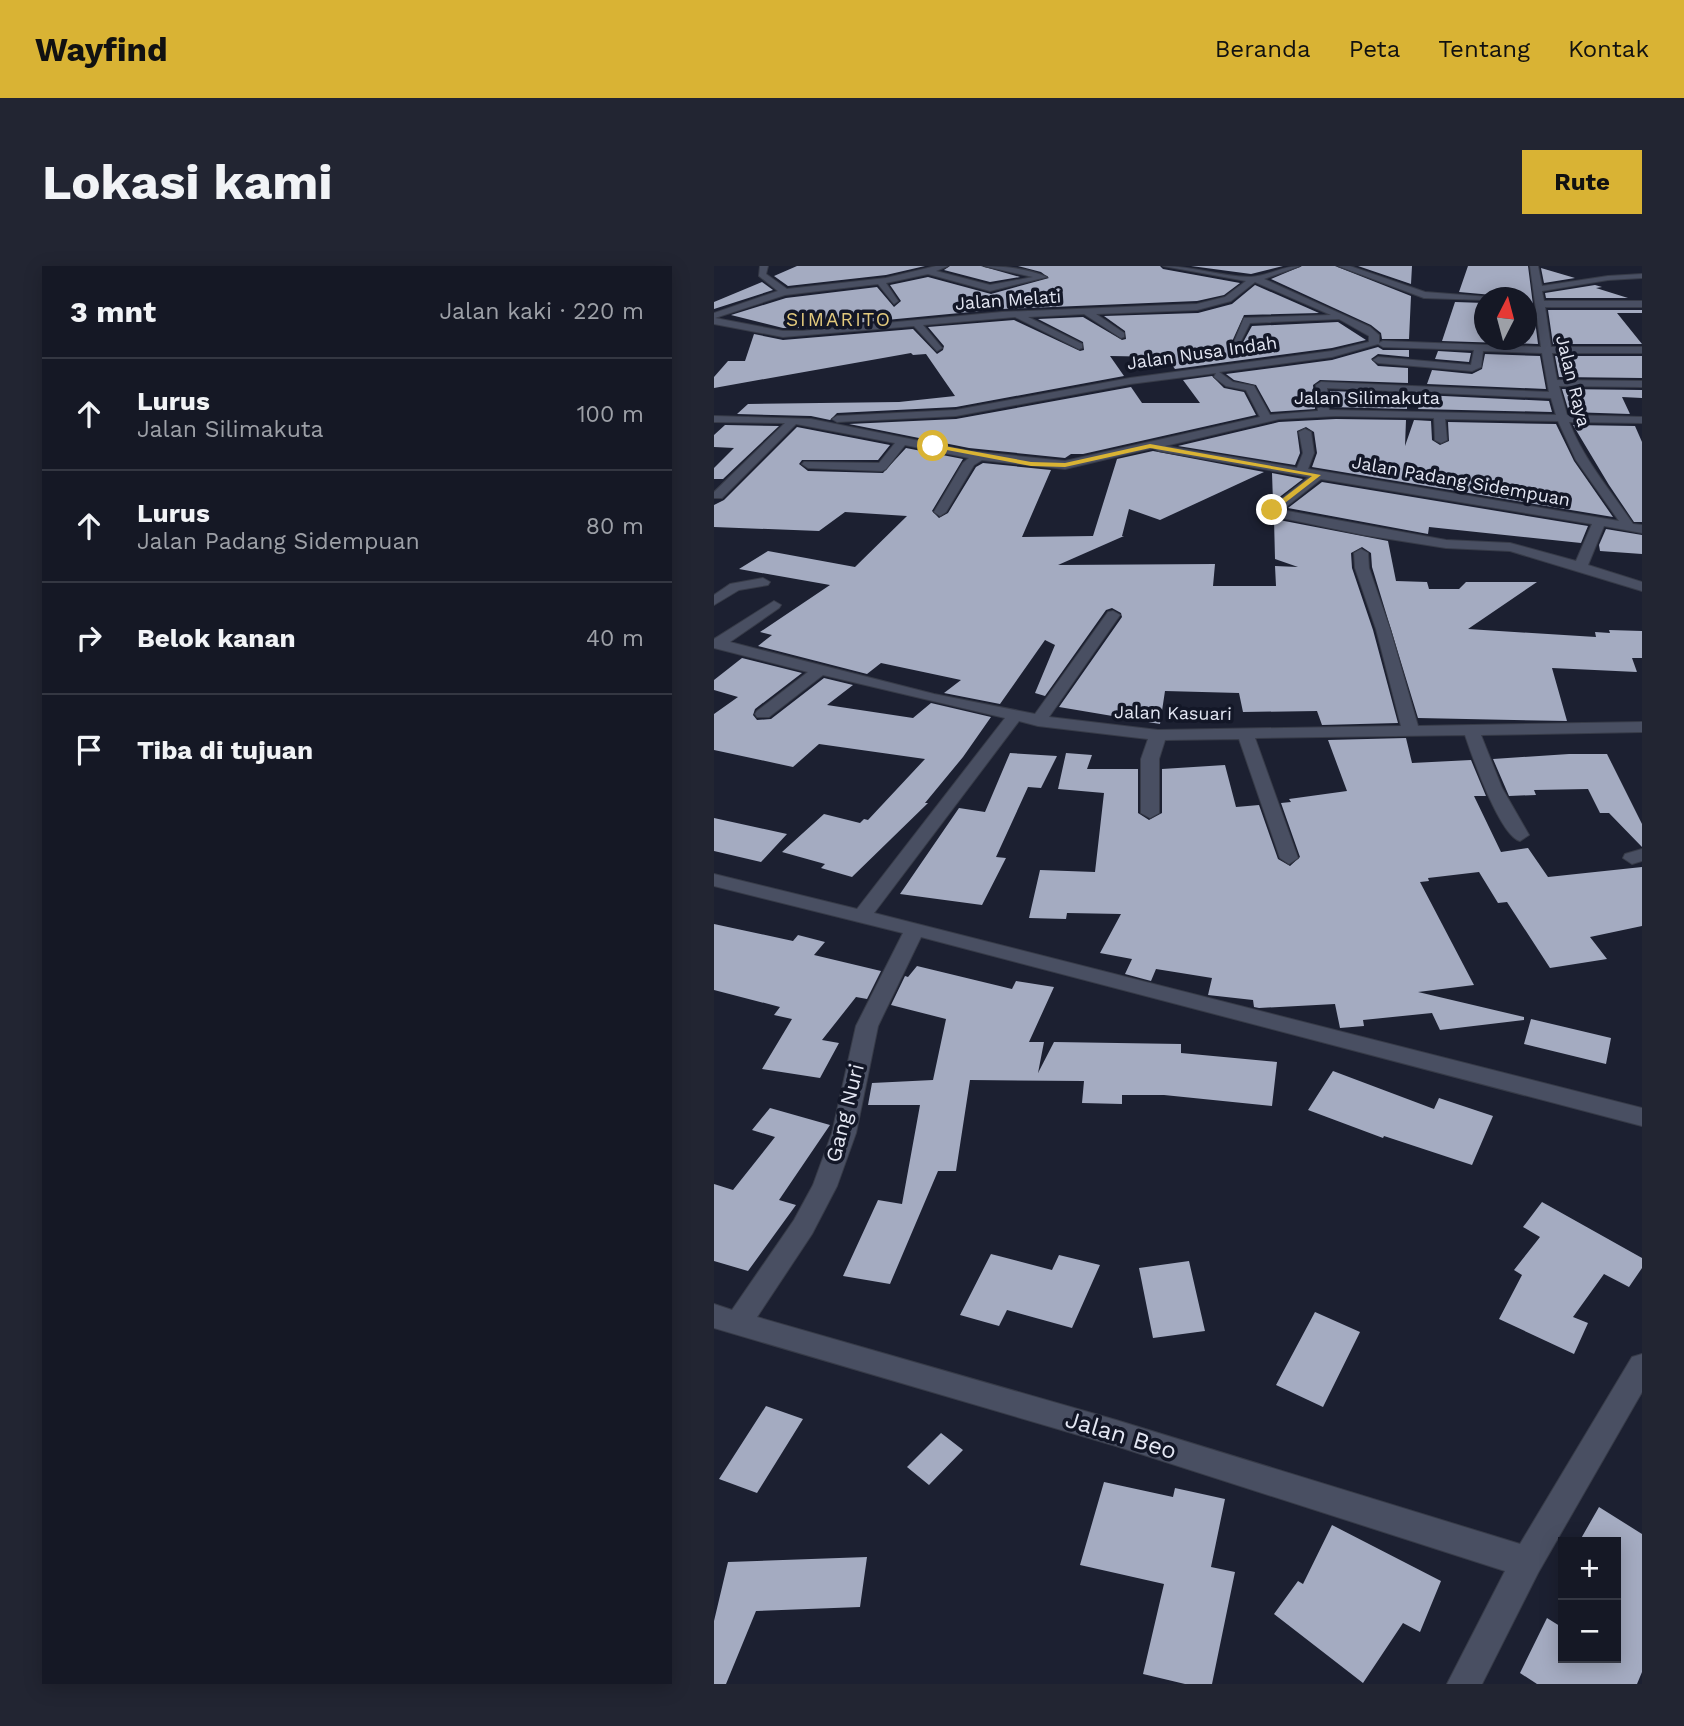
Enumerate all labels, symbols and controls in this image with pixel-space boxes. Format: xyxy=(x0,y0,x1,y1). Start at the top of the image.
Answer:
text: Wayfind xyxy=(35,30,168,69)
text: Beranda xyxy=(1215,35,1311,63)
text: Peta xyxy=(1349,35,1400,63)
text: Tentang xyxy=(1438,35,1530,63)
text: Kontak xyxy=(1568,35,1649,63)
button: Rute xyxy=(1522,150,1642,214)
text: Lokasi kami xyxy=(42,153,333,211)
street label: Jalan Melati xyxy=(954,285,1062,314)
north arrow xyxy=(1474,287,1537,350)
text: 3 mnt xyxy=(70,294,156,329)
text: Jalan kaki · 220 m xyxy=(439,298,644,325)
district label: SIMARITO xyxy=(786,308,892,331)
street label: Jalan Nusa Indah xyxy=(1125,332,1278,373)
street label: Jalan Raya xyxy=(1552,333,1595,429)
text: Lurus xyxy=(137,386,210,416)
street label: Jalan Silimakuta xyxy=(1294,387,1440,408)
icon: ahead xyxy=(70,395,108,433)
text: 100 m xyxy=(577,401,644,428)
text: Jalan Silimakuta xyxy=(137,416,323,443)
route start xyxy=(917,430,948,461)
street label: Jalan Padang Sidempuan xyxy=(1350,451,1572,510)
route end xyxy=(1256,494,1287,525)
text: Lurus xyxy=(137,498,210,528)
icon: ahead xyxy=(70,507,108,545)
text: 80 m xyxy=(586,513,644,540)
text: Jalan Padang Sidempuan xyxy=(137,528,420,555)
icon: right xyxy=(70,619,108,657)
text: Belok kanan xyxy=(137,623,296,653)
text: 40 m xyxy=(586,625,644,652)
street label: Jalan Kasuari xyxy=(1114,701,1232,724)
icon: arrive xyxy=(70,731,108,769)
text: Tiba di tujuan xyxy=(137,735,313,765)
street label: Gang Nuri xyxy=(820,1061,869,1165)
street label: Jalan Beo xyxy=(1062,1405,1180,1465)
map controls xyxy=(1558,1537,1621,1663)
button: + xyxy=(1558,1537,1621,1600)
button: − xyxy=(1558,1600,1621,1663)

